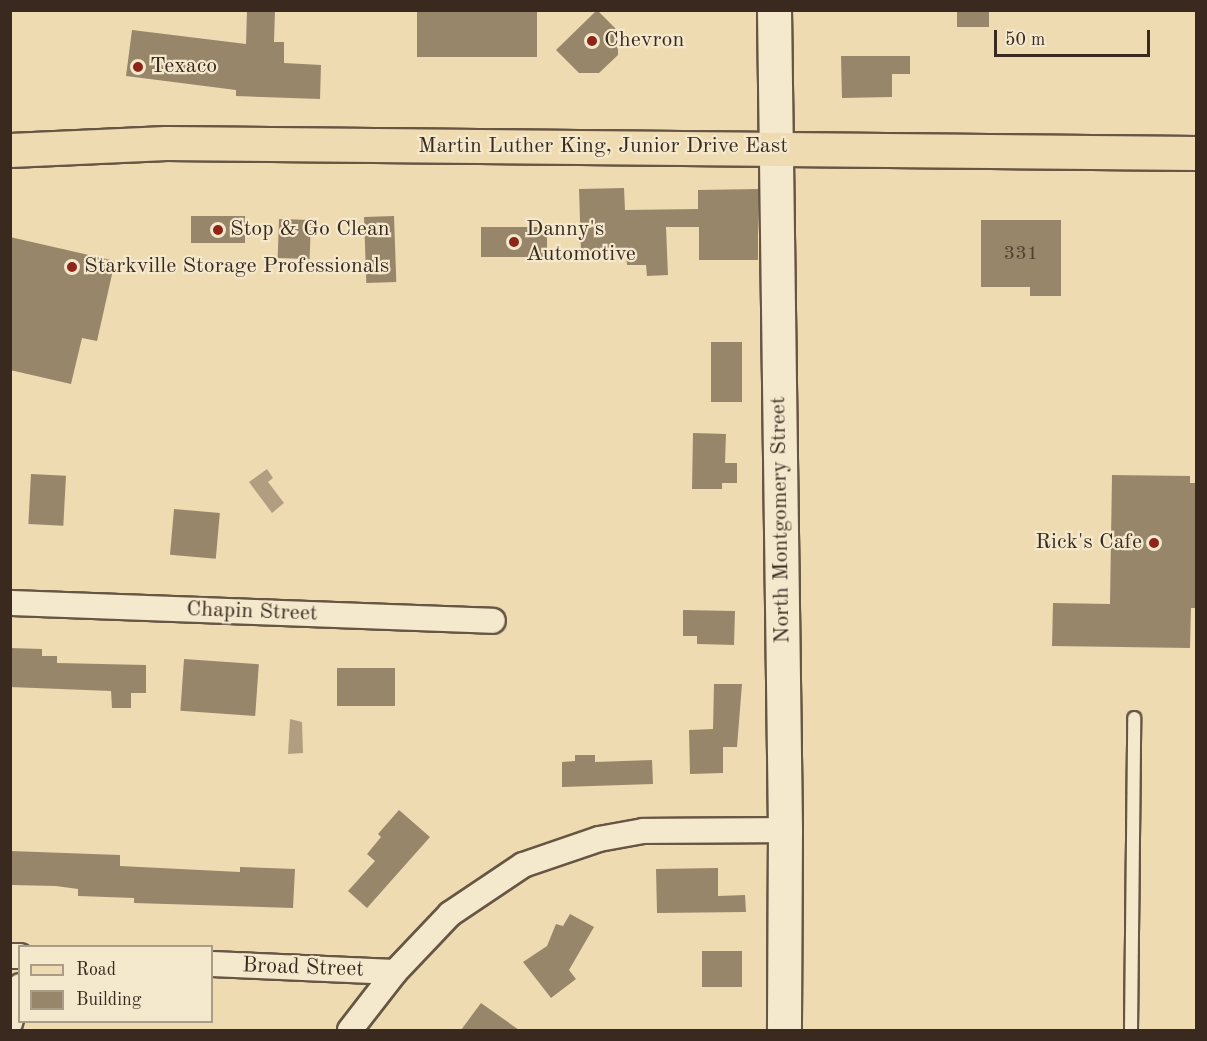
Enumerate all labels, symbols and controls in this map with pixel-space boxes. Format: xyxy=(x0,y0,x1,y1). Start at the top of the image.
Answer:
scale bar xyxy=(997,18,1153,56)
place label: Chevron xyxy=(604,28,684,54)
text: 50 m xyxy=(1005,31,1045,49)
marker: Chevron xyxy=(585,34,599,48)
place label: Texaco xyxy=(150,54,217,80)
marker: Texaco xyxy=(131,60,145,74)
street label: Martin Luther King, Junior Drive East xyxy=(418,134,788,160)
place label: Danny's Automotive xyxy=(526,216,636,268)
place label: Stop & Go Clean xyxy=(230,217,390,243)
marker: Stop & Go Clean xyxy=(211,223,225,237)
marker: Danny's Automotive xyxy=(507,235,521,249)
house number: 331 xyxy=(1004,242,1038,266)
place label: Starkville Storage Professionals xyxy=(84,254,389,280)
marker: Starkville Storage Professionals xyxy=(65,260,79,274)
street label: North Montgomery Street xyxy=(766,396,796,644)
place label: Rick's Cafe xyxy=(1035,530,1142,556)
marker: Rick's Cafe xyxy=(1147,536,1161,550)
street label: Chapin Street xyxy=(186,597,318,627)
legend xyxy=(18,945,213,1023)
street label: Broad Street xyxy=(242,953,364,983)
text: Road xyxy=(76,961,116,979)
text: Building xyxy=(76,991,141,1009)

